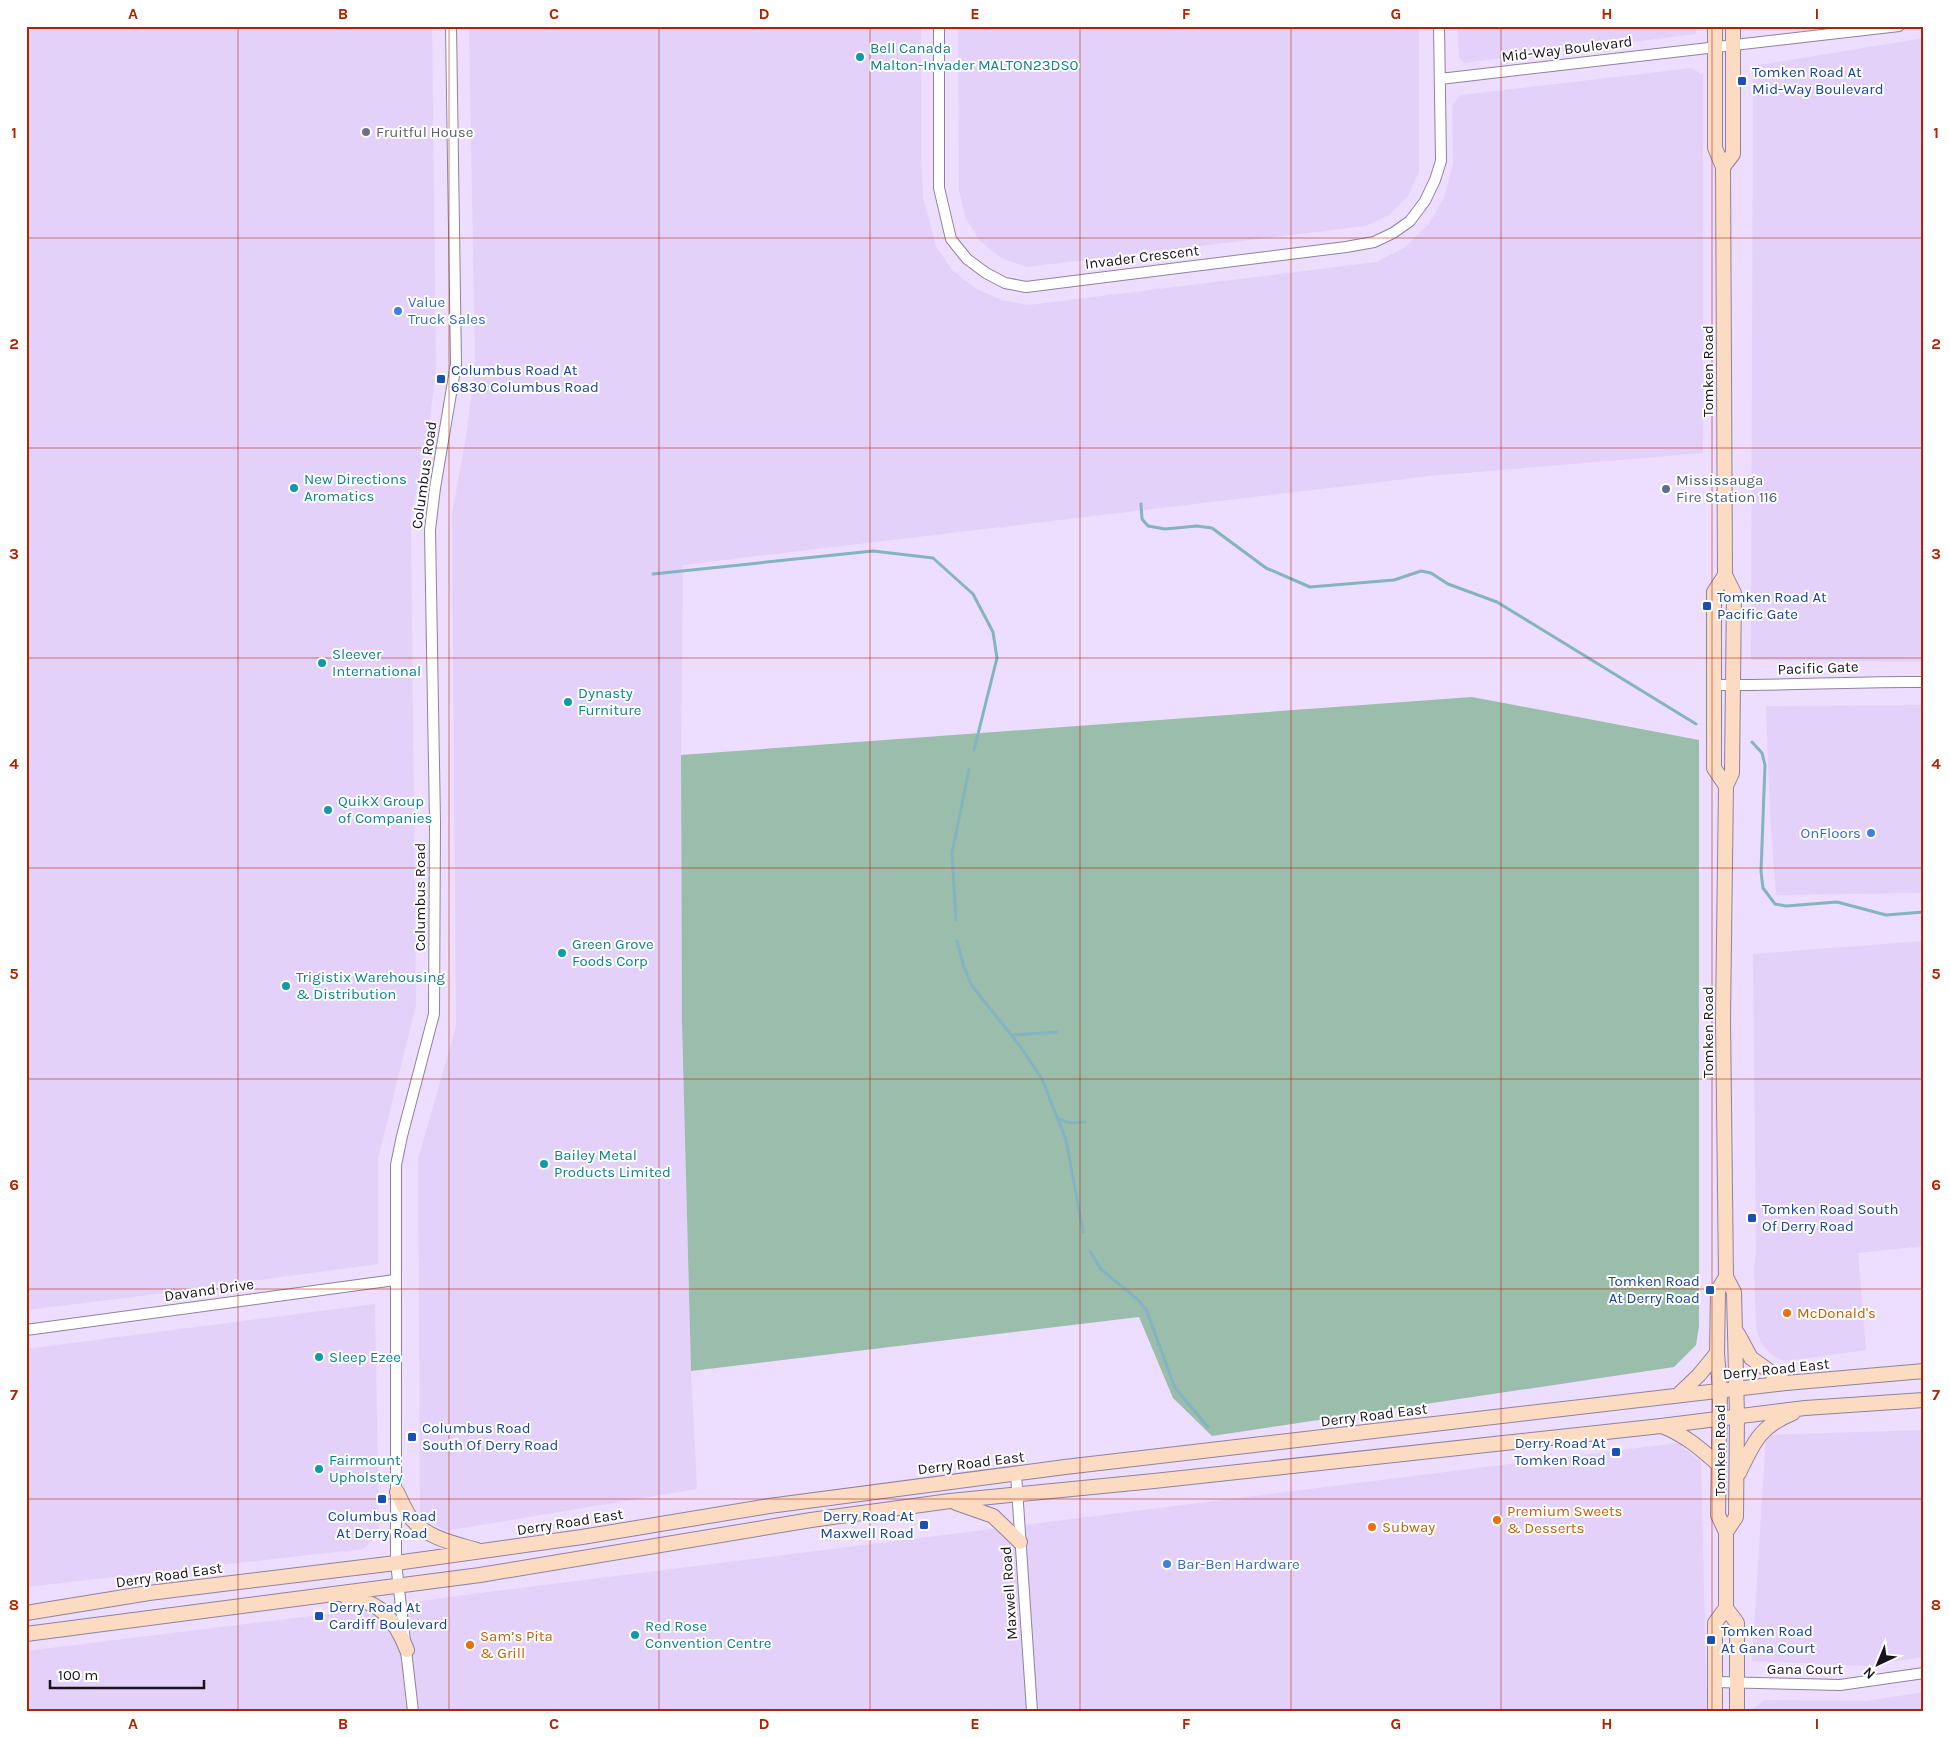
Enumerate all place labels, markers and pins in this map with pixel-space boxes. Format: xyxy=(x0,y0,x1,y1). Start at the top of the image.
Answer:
place label: Bell Canada Malton-Invader MALTON23DS0 xyxy=(870,39,1078,74)
marker: Bell Canada Malton-Invader MALTON23DS0 xyxy=(854,51,866,63)
place label: Tomken Road At Mid-Way Boulevard xyxy=(1752,63,1884,98)
marker: Tomken Road At Mid-Way Boulevard xyxy=(1736,75,1748,87)
place label: Fruitful House xyxy=(376,123,473,141)
marker: Fruitful House xyxy=(360,126,372,138)
place label: Value Truck Sales xyxy=(408,293,486,328)
marker: Value Truck Sales xyxy=(392,305,404,317)
place label: Columbus Road At 6830 Columbus Road xyxy=(451,361,599,396)
marker: Columbus Road At 6830 Columbus Road xyxy=(435,373,447,385)
place label: New Directions Aromatics xyxy=(304,470,407,505)
place label: Mississauga Fire Station 116 xyxy=(1676,471,1777,506)
marker: New Directions Aromatics xyxy=(288,482,300,494)
marker: Mississauga Fire Station 116 xyxy=(1660,483,1672,495)
place label: Tomken Road At Pacific Gate xyxy=(1717,588,1827,623)
marker: Tomken Road At Pacific Gate xyxy=(1701,600,1713,612)
place label: Sleever International xyxy=(332,645,421,680)
marker: Sleever International xyxy=(316,657,328,669)
place label: Dynasty Furniture xyxy=(578,684,641,719)
marker: Dynasty Furniture xyxy=(562,696,574,708)
place label: QuikX Group of Companies xyxy=(338,792,432,827)
marker: QuikX Group of Companies xyxy=(322,804,334,816)
place label: OnFloors xyxy=(1801,824,1861,842)
marker: OnFloors xyxy=(1865,827,1877,839)
place label: Green Grove Foods Corp xyxy=(572,935,654,970)
marker: Green Grove Foods Corp xyxy=(556,947,568,959)
place label: Trigistix Warehousing & Distribution xyxy=(296,968,446,1003)
marker: Trigistix Warehousing & Distribution xyxy=(280,980,292,992)
place label: Bailey Metal Products Limited xyxy=(554,1146,671,1181)
marker: Bailey Metal Products Limited xyxy=(538,1158,550,1170)
place label: Tomken Road South Of Derry Road xyxy=(1762,1200,1898,1235)
marker: Tomken Road South Of Derry Road xyxy=(1746,1212,1758,1224)
place label: Tomken Road At Derry Road xyxy=(1608,1272,1700,1307)
marker: Tomken Road At Derry Road xyxy=(1704,1284,1716,1296)
place label: McDonald's xyxy=(1797,1304,1876,1322)
marker: McDonald's xyxy=(1781,1307,1793,1319)
place label: Sleep Ezee xyxy=(329,1348,401,1366)
marker: Sleep Ezee xyxy=(313,1351,325,1363)
place label: Columbus Road South Of Derry Road xyxy=(422,1419,559,1454)
marker: Columbus Road South Of Derry Road xyxy=(406,1431,418,1443)
place label: Derry Road At Tomken Road xyxy=(1514,1434,1606,1469)
marker: Derry Road At Tomken Road xyxy=(1610,1446,1622,1458)
place label: Fairmount Upholstery xyxy=(329,1451,403,1486)
marker: Fairmount Upholstery xyxy=(313,1463,325,1475)
marker: Columbus Road At Derry Road xyxy=(376,1493,388,1505)
place label: Premium Sweets & Desserts xyxy=(1507,1502,1622,1537)
place label: Columbus Road At Derry Road xyxy=(328,1507,436,1542)
place label: Derry Road At Maxwell Road xyxy=(820,1507,914,1542)
marker: Premium Sweets & Desserts xyxy=(1491,1514,1503,1526)
place label: Subway xyxy=(1382,1518,1435,1536)
marker: Derry Road At Maxwell Road xyxy=(918,1519,930,1531)
marker: Subway xyxy=(1366,1521,1378,1533)
place label: Bar-Ben Hardware xyxy=(1177,1555,1300,1573)
marker: Bar-Ben Hardware xyxy=(1161,1558,1173,1570)
place label: Derry Road At Cardiff Boulevard xyxy=(329,1598,448,1633)
marker: Derry Road At Cardiff Boulevard xyxy=(313,1610,325,1622)
place label: Red Rose Convention Centre xyxy=(645,1617,771,1652)
place label: Tomken Road At Gana Court xyxy=(1721,1622,1816,1657)
place label: Sam’s Pita & Grill xyxy=(480,1627,553,1662)
marker: Red Rose Convention Centre xyxy=(629,1629,641,1641)
marker: Tomken Road At Gana Court xyxy=(1705,1634,1717,1646)
marker: Sam’s Pita & Grill xyxy=(464,1639,476,1651)

